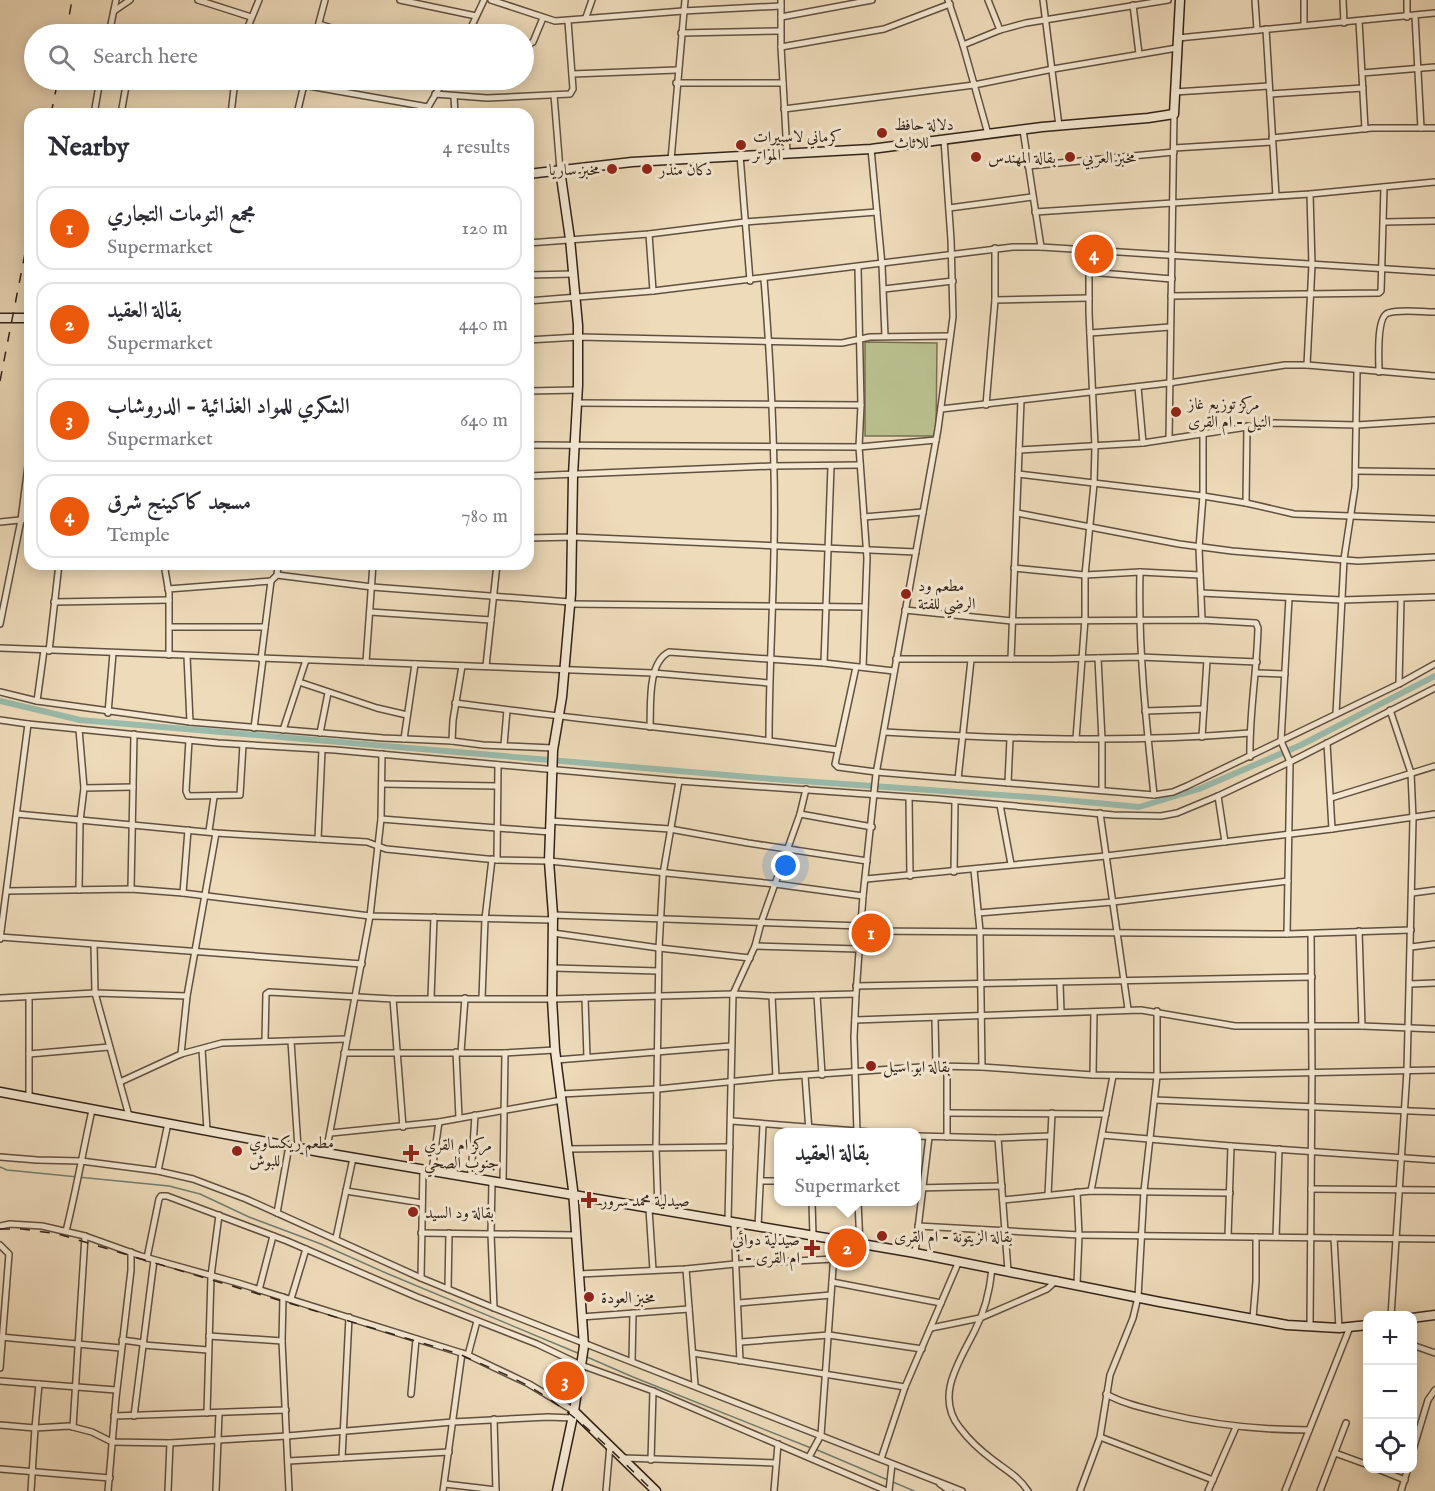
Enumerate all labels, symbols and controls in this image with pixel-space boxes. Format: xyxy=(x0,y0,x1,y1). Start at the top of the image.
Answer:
search box xyxy=(24,24,534,90)
icon: search xyxy=(45,41,78,74)
text: Search here xyxy=(93,43,198,71)
place label: دلالة حافظ للاثاث xyxy=(894,116,954,154)
marker: دلالة حافظ للاثاث xyxy=(875,126,889,140)
place label: كرماني لاسبيرات المواتر xyxy=(751,128,842,166)
text: Nearby xyxy=(48,131,129,164)
text: 4 results xyxy=(443,135,510,160)
marker: كرماني لاسبيرات المواتر xyxy=(734,138,748,152)
place label: بقالة المهندس xyxy=(988,149,1056,169)
place label: مخبز العربي xyxy=(1082,149,1136,170)
marker: بقالة المهندس xyxy=(969,150,983,164)
marker: مخبز العربي xyxy=(1063,150,1077,164)
place label: مخبز ساريا xyxy=(549,161,600,181)
place label: دكان منذر xyxy=(657,161,712,181)
marker: مخبز ساريا xyxy=(605,162,619,176)
marker: دكان منذر xyxy=(640,162,654,176)
text: مجمع التومات التجاري xyxy=(107,201,255,229)
text: 1 xyxy=(66,216,73,241)
text: 120 m xyxy=(462,216,508,241)
pin: 4 xyxy=(1074,232,1114,276)
text: Supermarket xyxy=(107,235,213,260)
text: بقالة العقيد xyxy=(107,297,182,325)
text: 2 xyxy=(65,312,74,337)
text: 440 m xyxy=(459,312,508,337)
text: Supermarket xyxy=(107,331,213,356)
text: الشكري للمواد الغذائية - الدروشاب xyxy=(107,393,350,421)
place label: مركز توزيع غاز النيل - ام القرى xyxy=(1186,395,1271,436)
marker: مركز توزيع غاز النيل - ام القرى xyxy=(1169,405,1183,419)
text: 3 xyxy=(66,408,73,433)
text: 640 m xyxy=(460,408,508,433)
text: Supermarket xyxy=(107,427,213,452)
text: مسجد كاكينج شرق xyxy=(107,489,251,517)
text: 4 xyxy=(65,504,74,529)
text: 780 m xyxy=(461,504,508,529)
text: Temple xyxy=(107,523,170,548)
place label: مطعم ود الرضي للفتة xyxy=(918,577,975,619)
marker: مطعم ود الرضي للفتة xyxy=(899,587,913,601)
your location xyxy=(771,851,800,880)
pin: 1 xyxy=(852,910,890,956)
place label: بقالة ابو اسيل xyxy=(883,1058,950,1078)
marker: بقالة ابو اسيل xyxy=(864,1059,878,1073)
popup xyxy=(774,1128,921,1206)
place label: مطعم ريكساوي للبوش xyxy=(249,1134,334,1172)
place label: مركز ام القري جنوب الصحي xyxy=(424,1136,499,1178)
text: بقالة العقيد xyxy=(795,1140,870,1168)
marker: مطعم ريكساوي للبوش xyxy=(230,1144,244,1158)
marker: مركز ام القري جنوب الصحي xyxy=(402,1144,420,1162)
text: Supermarket xyxy=(795,1174,900,1199)
place label: صيدلية محمد سرور xyxy=(599,1192,690,1212)
marker: صيدلية محمد سرور xyxy=(582,1193,596,1207)
place label: بقالة ود السيد xyxy=(425,1204,494,1224)
marker: بقالة ود السيد xyxy=(406,1205,420,1219)
pin: 2 xyxy=(828,1226,866,1270)
place label: بقالة الزيتونة - ام القرى xyxy=(894,1228,1013,1251)
marker: بقالة الزيتونة - ام القرى xyxy=(875,1229,889,1243)
place label: صيدلية دوائي - ام القرى xyxy=(732,1230,800,1272)
marker: صيدلية دوائي - ام القرى xyxy=(805,1241,819,1255)
place label: مخبز العودة xyxy=(601,1289,656,1309)
marker: مخبز العودة xyxy=(582,1290,596,1304)
map controls xyxy=(1363,1311,1417,1473)
button: + xyxy=(1363,1311,1417,1365)
pin: 3 xyxy=(546,1358,584,1404)
button: − xyxy=(1363,1365,1417,1419)
button: locate xyxy=(1363,1419,1417,1473)

